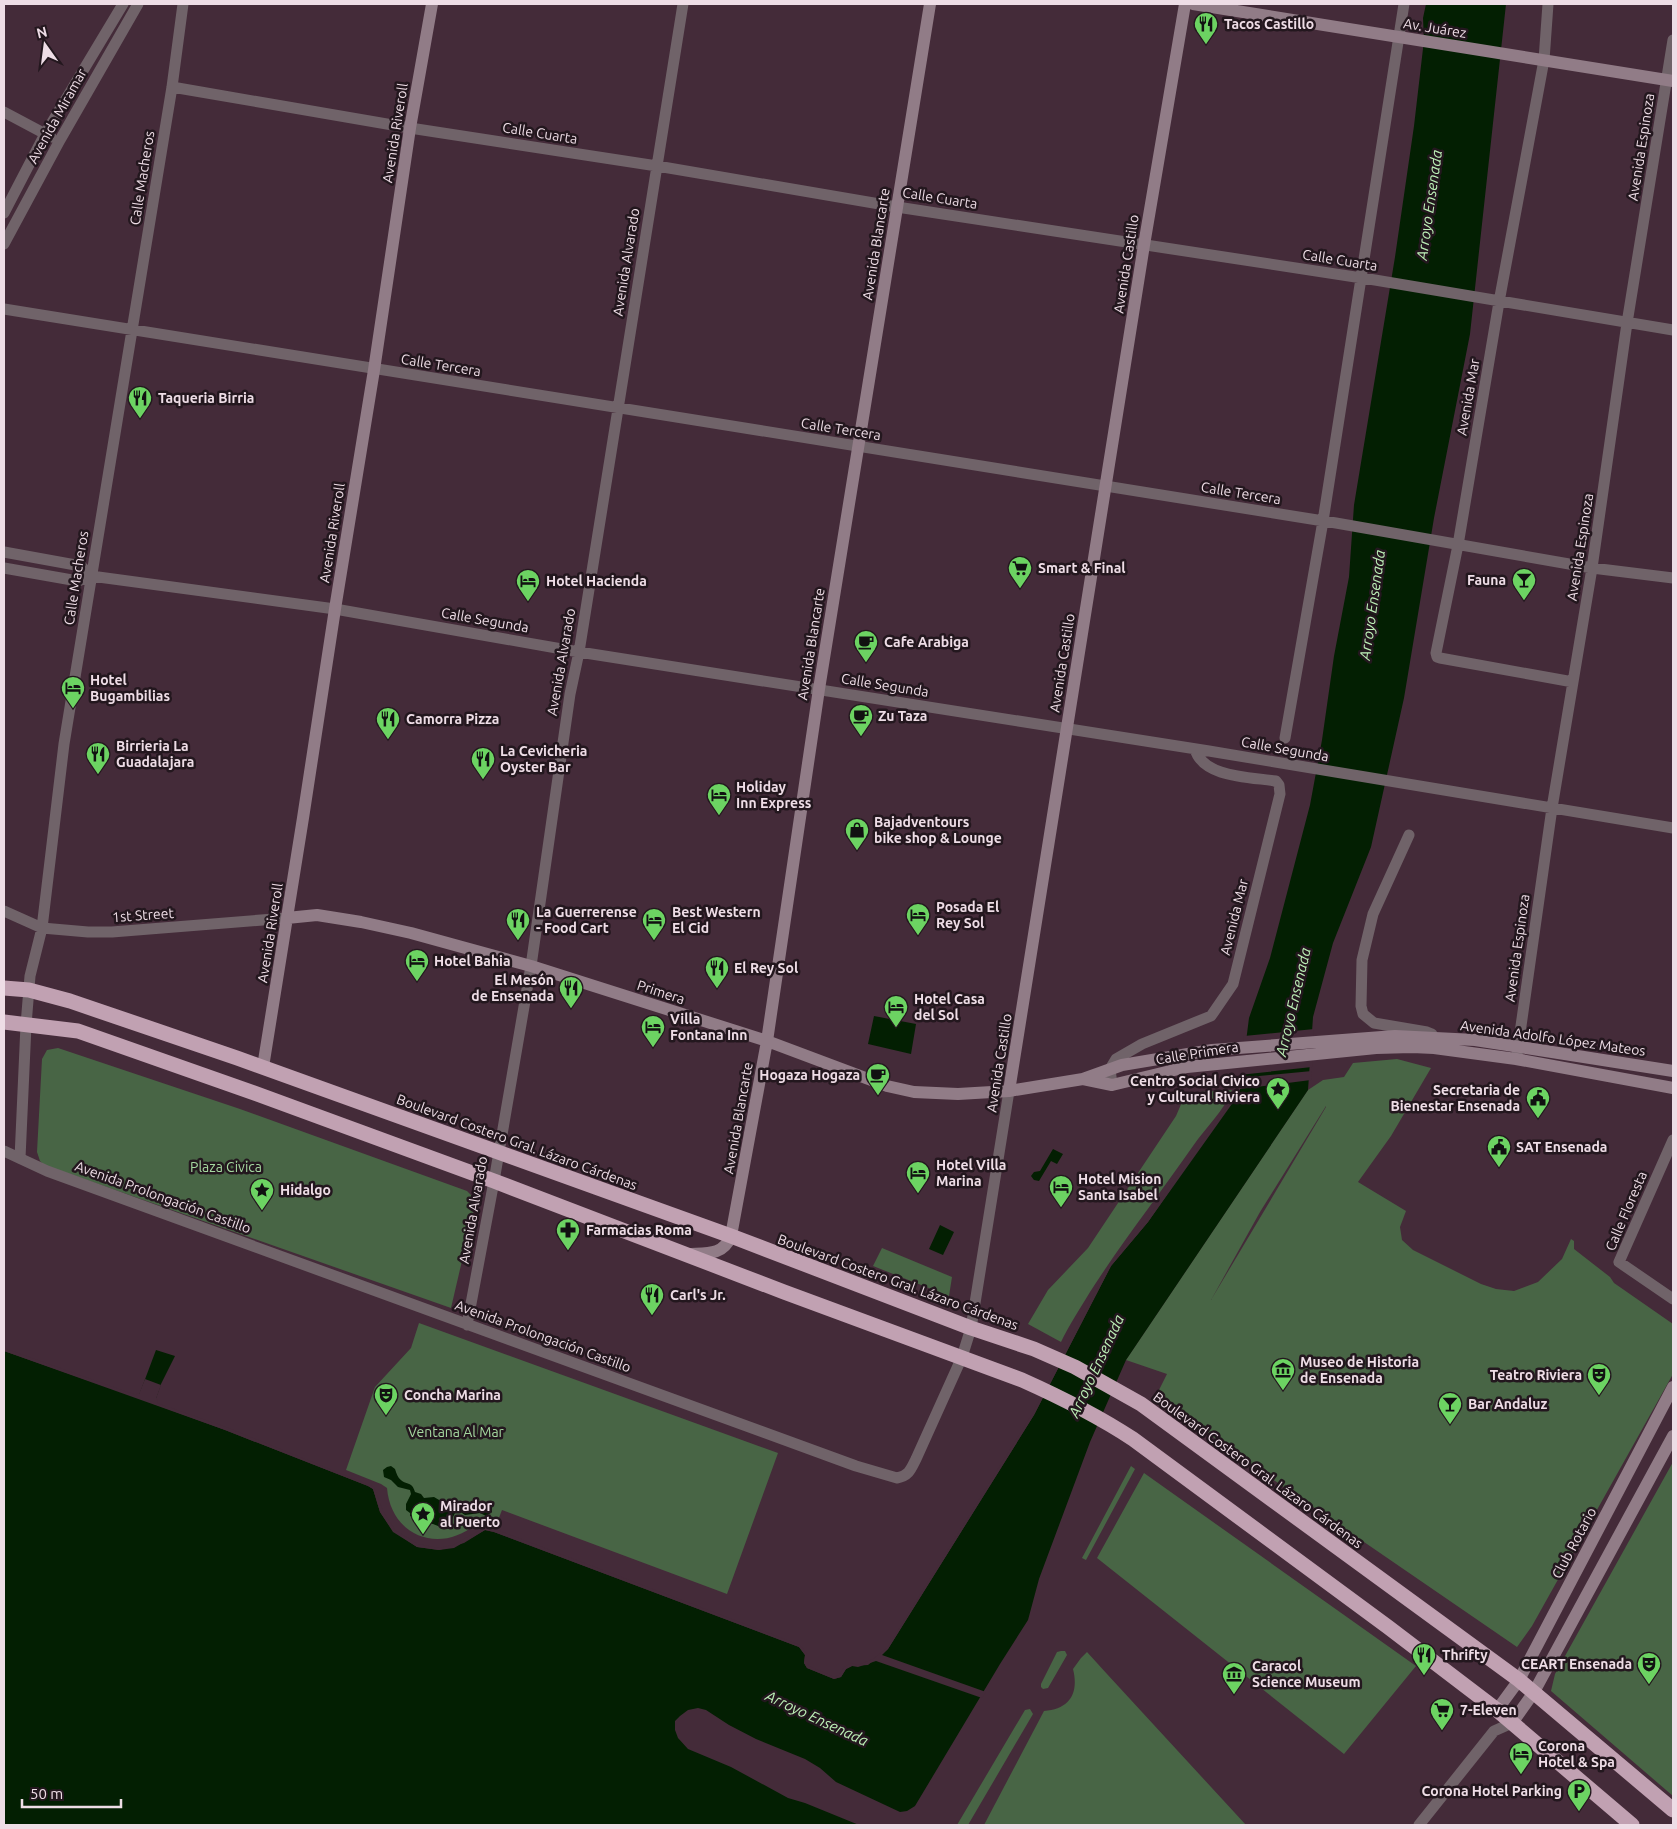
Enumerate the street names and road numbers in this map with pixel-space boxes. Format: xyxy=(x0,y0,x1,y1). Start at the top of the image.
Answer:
street label: Av. Juárez xyxy=(1402,15,1468,41)
street label: Avenida Miramar xyxy=(24,65,90,166)
street label: Avenida Riveroll xyxy=(379,82,411,184)
street label: Avenida Espinoza xyxy=(1625,92,1657,202)
street label: Calle Cuarta xyxy=(501,119,579,147)
street label: Calle Macheros xyxy=(127,130,157,226)
street label: Calle Cuarta xyxy=(901,184,979,212)
street label: Avenida Blancarte xyxy=(859,187,893,301)
street label: Avenida Alvarado xyxy=(610,207,642,317)
street label: Avenida Castillo xyxy=(1110,213,1142,315)
street label: Calle Cuarta xyxy=(1301,246,1379,274)
street label: Calle Tercera xyxy=(400,351,482,379)
street label: Avenida Mar xyxy=(1453,356,1483,437)
street label: Calle Tercera xyxy=(800,415,882,443)
street label: Calle Tercera xyxy=(1200,479,1282,507)
street label: Avenida Riveroll xyxy=(316,482,348,584)
street label: Avenida Espinoza xyxy=(1564,492,1596,602)
street label: Calle Macheros xyxy=(61,530,91,626)
street label: Avenida Blancarte xyxy=(794,587,828,701)
street label: Calle Segunda xyxy=(440,604,530,636)
street label: Avenida Alvarado xyxy=(544,607,578,717)
street label: Avenida Castillo xyxy=(1046,612,1078,714)
street label: Calle Segunda xyxy=(840,670,930,700)
street label: Calle Segunda xyxy=(1240,733,1330,765)
street label: Avenida Mar xyxy=(1217,877,1251,957)
street label: Avenida Riveroll xyxy=(254,882,286,984)
street label: Avenida Espinoza xyxy=(1502,893,1532,1003)
street label: 1st Street xyxy=(112,905,175,925)
street label: Primera xyxy=(635,977,687,1007)
street label: Avenida Castillo xyxy=(983,1012,1015,1114)
street label: Avenida Adolfo López Mateos xyxy=(1459,1017,1647,1059)
street label: Calle Primera xyxy=(1155,1039,1239,1067)
street label: Avenida Blancarte xyxy=(720,1061,756,1175)
street label: Boulevard Costero Gral. Lázaro Cárdenas xyxy=(394,1091,640,1193)
street label: Avenida Alvarado xyxy=(456,1155,490,1265)
street label: Avenida Prolongación Castillo xyxy=(73,1158,253,1236)
street label: Calle Floresta xyxy=(1602,1169,1650,1253)
street label: Boulevard Costero Gral. Lázaro Cárdenas xyxy=(775,1231,1021,1333)
street label: Avenida Prolongación Castillo xyxy=(453,1297,633,1375)
street label: Boulevard Costero Gral. Lázaro Cárdenas xyxy=(1150,1389,1366,1551)
street label: Club Rotario xyxy=(1549,1505,1599,1581)

